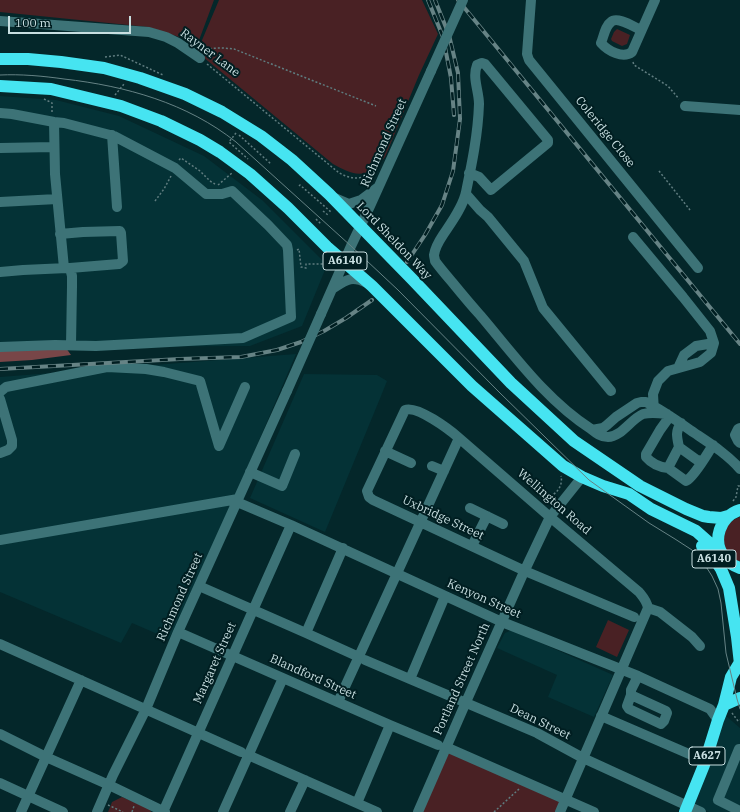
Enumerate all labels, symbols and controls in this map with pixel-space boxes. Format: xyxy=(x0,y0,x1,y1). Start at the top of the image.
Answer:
scale bar xyxy=(10,8,133,34)
text: 100 m xyxy=(15,15,51,30)
street label: Rayner Lane xyxy=(177,26,243,80)
street label: Coleridge Close xyxy=(572,94,638,170)
street label: Richmond Street xyxy=(358,97,410,189)
street label: Lord Sheldon Way xyxy=(353,199,435,283)
road number: A6140 xyxy=(323,252,367,270)
street label: Wellington Road xyxy=(514,466,594,538)
street label: Uxbridge Street xyxy=(400,493,486,543)
road number: A6140 xyxy=(692,550,736,568)
street label: Richmond Street xyxy=(154,551,206,643)
street label: Kenyon Street xyxy=(445,576,523,622)
street label: Margaret Street xyxy=(191,620,239,706)
street label: Portland Street North xyxy=(431,621,493,737)
street label: Blandford Street xyxy=(268,651,358,703)
street label: Dean Street xyxy=(507,701,573,743)
road number: A627 xyxy=(689,747,725,765)

